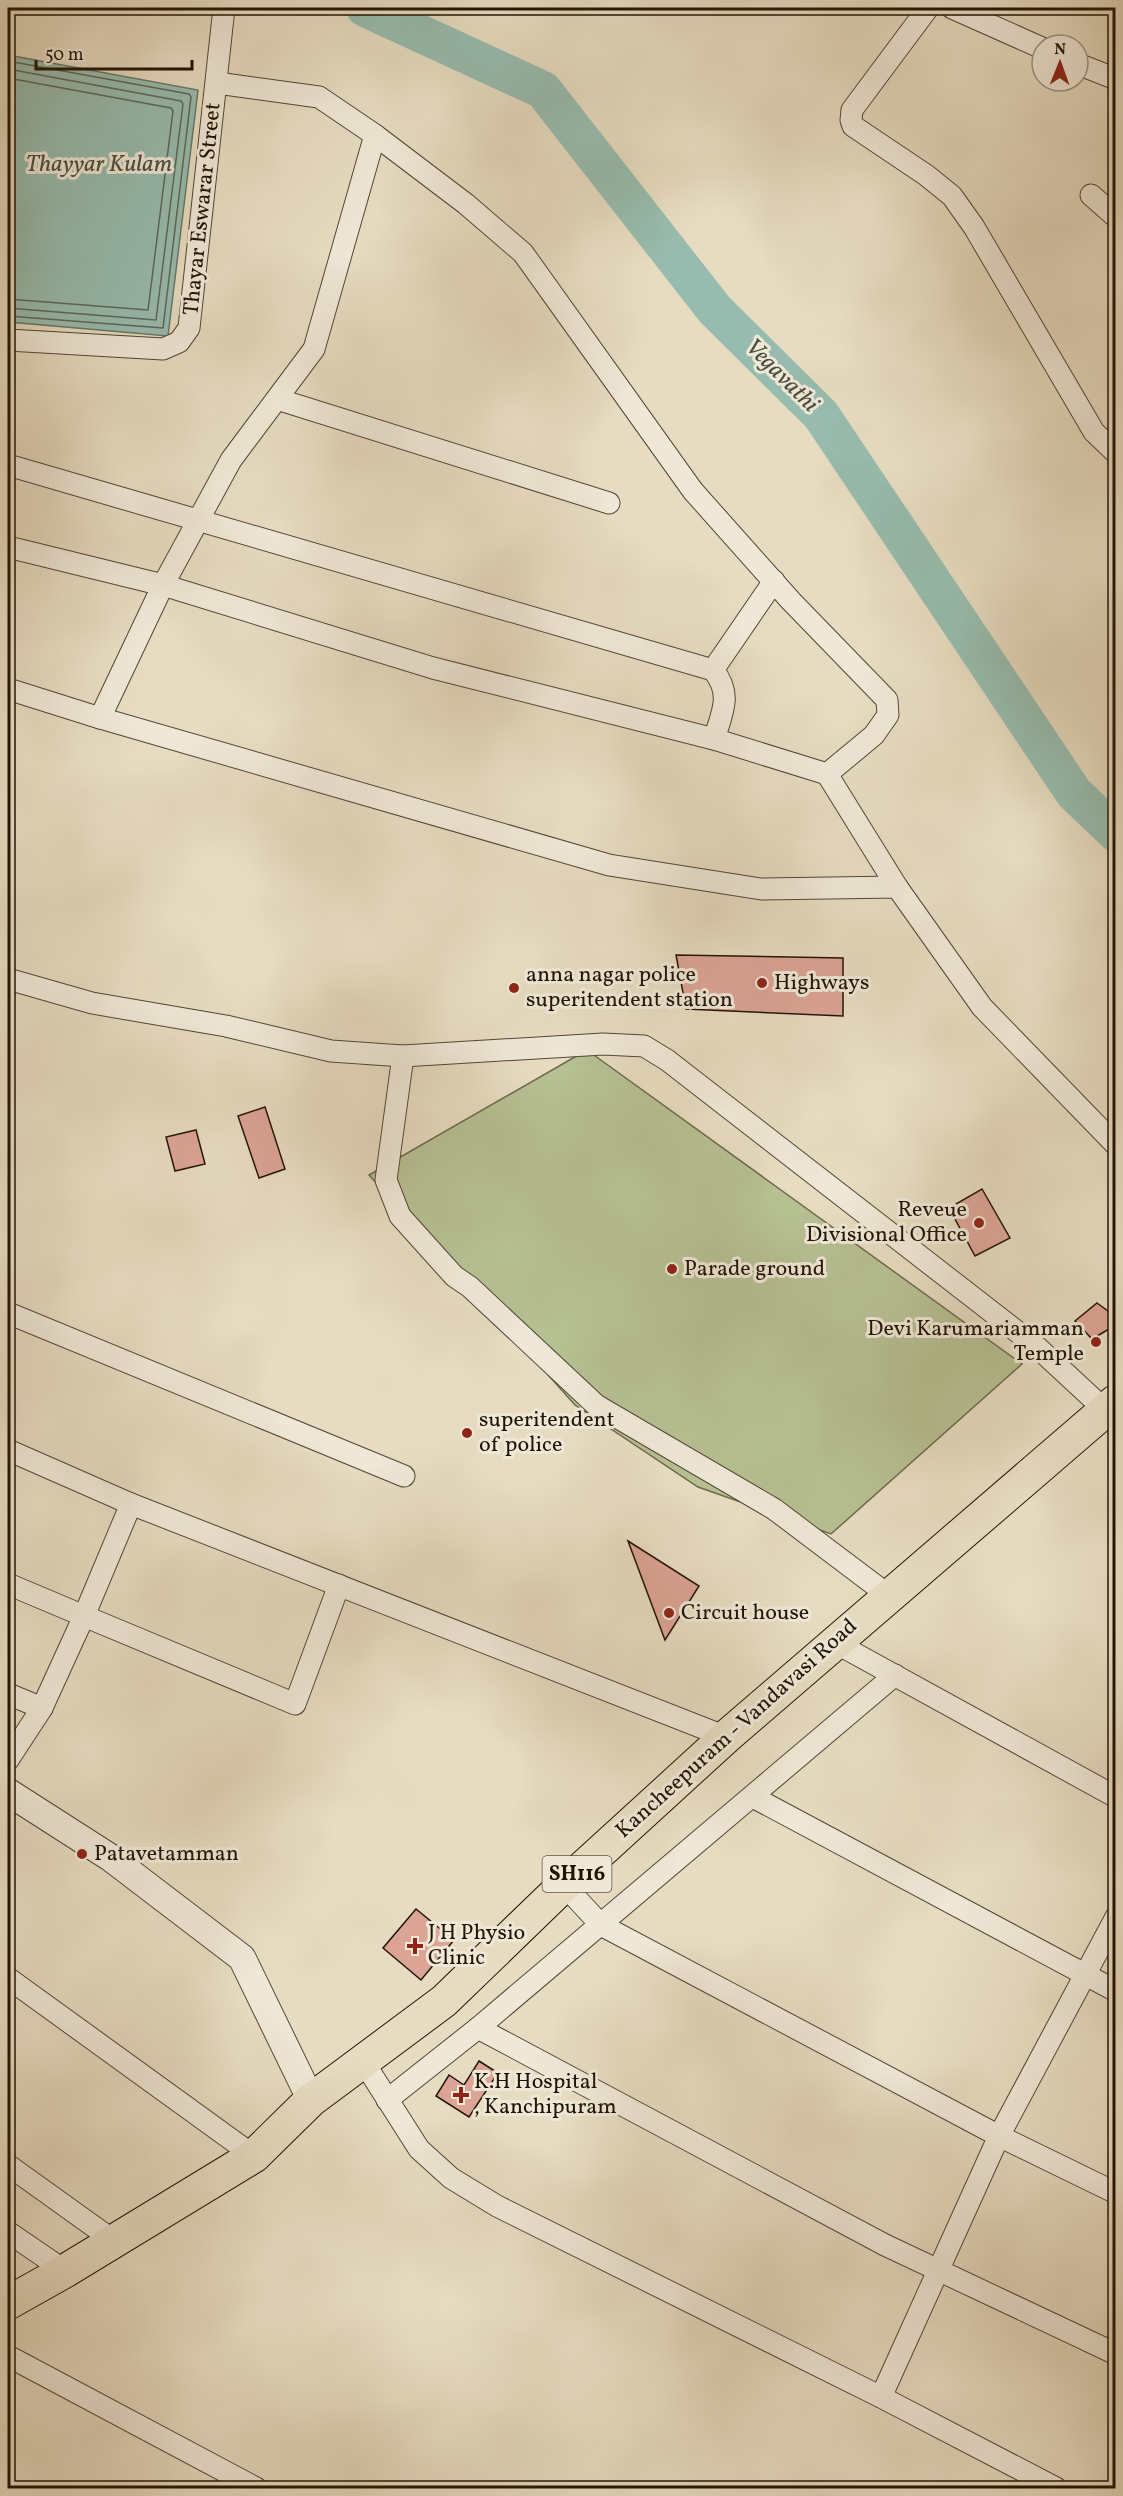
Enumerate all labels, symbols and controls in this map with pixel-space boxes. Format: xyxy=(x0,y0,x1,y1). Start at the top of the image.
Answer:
scale bar xyxy=(36,33,192,71)
north arrow xyxy=(1030,33,1090,93)
text: N xyxy=(1054,39,1067,61)
text: 50 m xyxy=(45,43,84,68)
street label: Thayar Eswarar Street xyxy=(176,101,230,317)
water label: Thayyar Kulam xyxy=(26,148,172,182)
water label: Vegavathi xyxy=(736,331,827,422)
place label: anna nagar police superitendent station xyxy=(526,960,733,1016)
place label: Highways xyxy=(774,968,869,999)
marker: Highways xyxy=(755,976,769,990)
marker: anna nagar police superitendent station xyxy=(507,981,521,995)
place label: Reveue Divisional Office xyxy=(806,1195,967,1251)
marker: Reveue Divisional Office xyxy=(972,1216,986,1230)
place label: Parade ground xyxy=(684,1254,825,1285)
marker: Parade ground xyxy=(665,1262,679,1276)
place label: Devi Karumariamman Temple xyxy=(867,1314,1084,1370)
marker: Devi Karumariamman Temple xyxy=(1089,1335,1103,1349)
place label: superitendent of police xyxy=(479,1405,615,1461)
marker: superitendent of police xyxy=(460,1426,474,1440)
place label: Circuit house xyxy=(681,1598,809,1629)
marker: Circuit house xyxy=(662,1606,676,1620)
street label: Kancheepuram - Vandavasi Road xyxy=(609,1612,865,1846)
place label: Patavetamman xyxy=(94,1839,239,1870)
marker: Patavetamman xyxy=(75,1847,89,1861)
road number: SH116 xyxy=(542,1856,612,1892)
place label: J H Physio Clinic xyxy=(428,1918,525,1974)
marker: J H Physio Clinic xyxy=(406,1937,424,1955)
place label: K.H Hospital , Kanchipuram xyxy=(474,2067,617,2123)
marker: K.H Hospital , Kanchipuram xyxy=(452,2086,470,2104)

